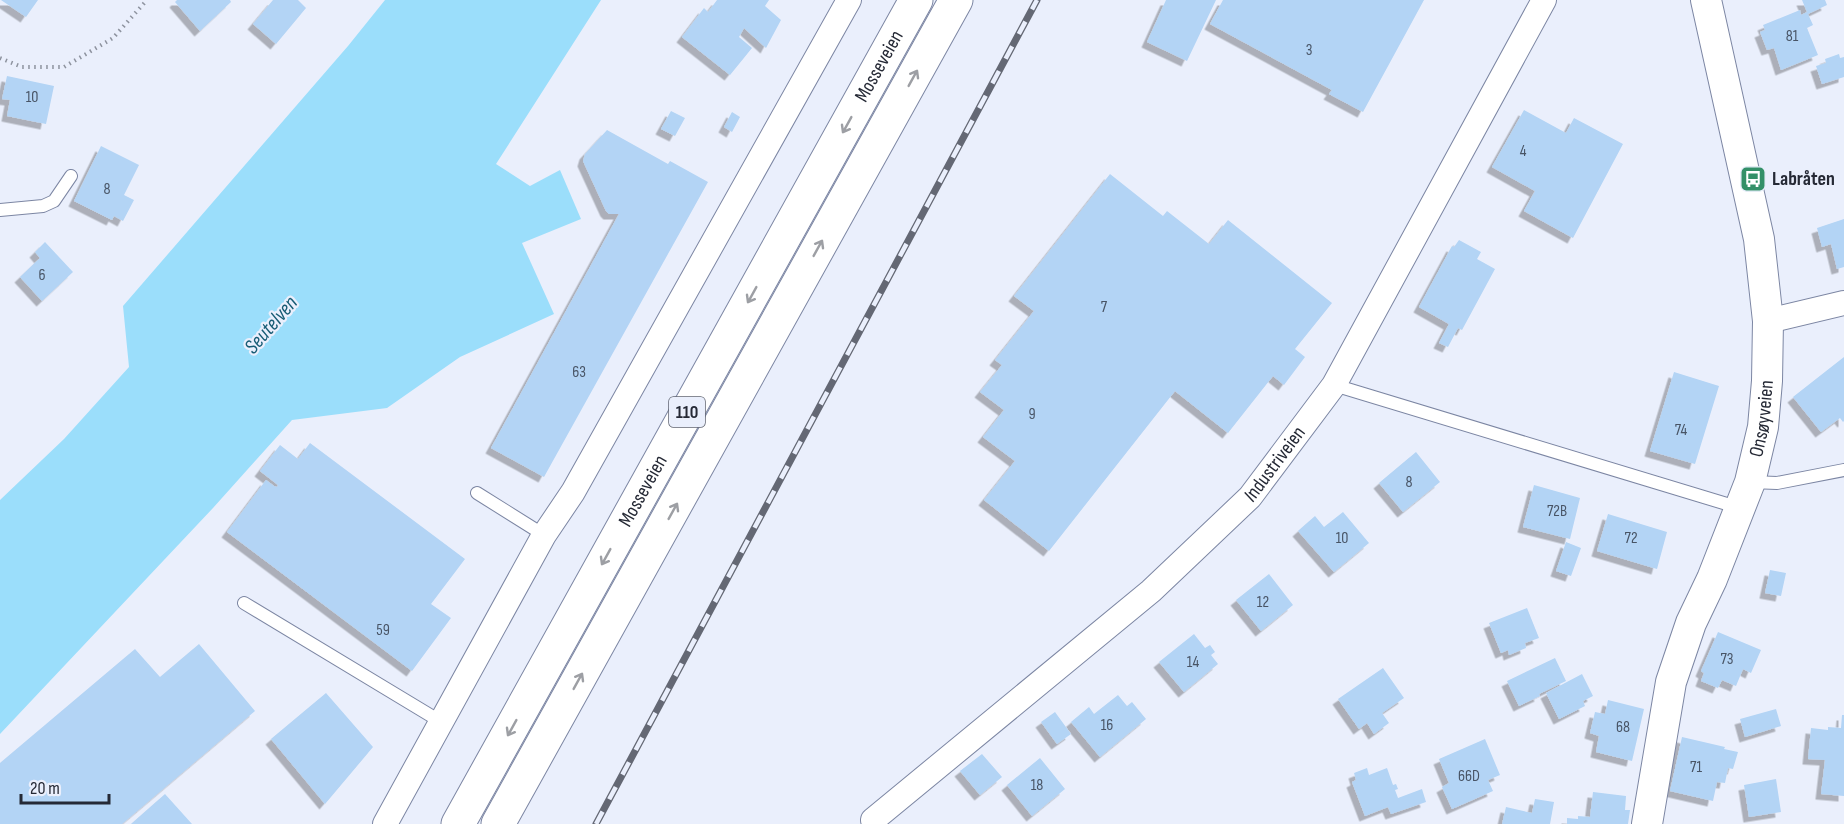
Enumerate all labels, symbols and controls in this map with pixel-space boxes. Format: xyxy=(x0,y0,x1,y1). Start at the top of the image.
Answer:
street label: Mosseveien xyxy=(850,26,909,106)
house number: 81 xyxy=(1786,27,1799,46)
house number: 3 xyxy=(1306,41,1312,60)
one-way arrow xyxy=(907,70,919,87)
house number: 10 xyxy=(26,88,38,107)
one-way arrow xyxy=(841,115,852,133)
house number: 4 xyxy=(1520,142,1527,161)
bus stop icon: Labråten xyxy=(1738,164,1768,194)
place label: Labråten xyxy=(1772,167,1835,191)
house number: 8 xyxy=(103,180,111,199)
one-way arrow xyxy=(813,240,824,258)
house number: 6 xyxy=(38,266,46,285)
one-way arrow xyxy=(746,286,758,303)
water label: Seutelven xyxy=(239,291,303,359)
house number: 7 xyxy=(1101,298,1108,317)
house number: 63 xyxy=(572,363,586,382)
street label: Onsøyveien xyxy=(1744,379,1779,459)
road number: 110 xyxy=(669,397,705,427)
house number: 9 xyxy=(1028,405,1036,424)
house number: 74 xyxy=(1675,421,1687,440)
street label: Industriveien xyxy=(1240,422,1311,508)
street label: Mosseveien xyxy=(614,451,673,531)
house number: 8 xyxy=(1405,473,1413,492)
one-way arrow xyxy=(667,502,679,519)
house number: 72B xyxy=(1547,502,1567,521)
house number: 10 xyxy=(1336,529,1348,548)
house number: 72 xyxy=(1625,529,1637,548)
one-way arrow xyxy=(600,548,612,565)
house number: 12 xyxy=(1257,593,1269,612)
house number: 59 xyxy=(376,621,390,640)
house number: 73 xyxy=(1720,650,1734,669)
house number: 14 xyxy=(1187,653,1199,672)
one-way arrow xyxy=(572,673,584,690)
house number: 16 xyxy=(1101,716,1113,735)
house number: 68 xyxy=(1616,718,1630,737)
one-way arrow xyxy=(506,719,518,736)
house number: 71 xyxy=(1690,758,1702,777)
scale bar xyxy=(21,767,110,805)
house number: 66D xyxy=(1458,767,1480,786)
house number: 18 xyxy=(1031,776,1043,795)
text: 20 m xyxy=(30,778,60,799)

